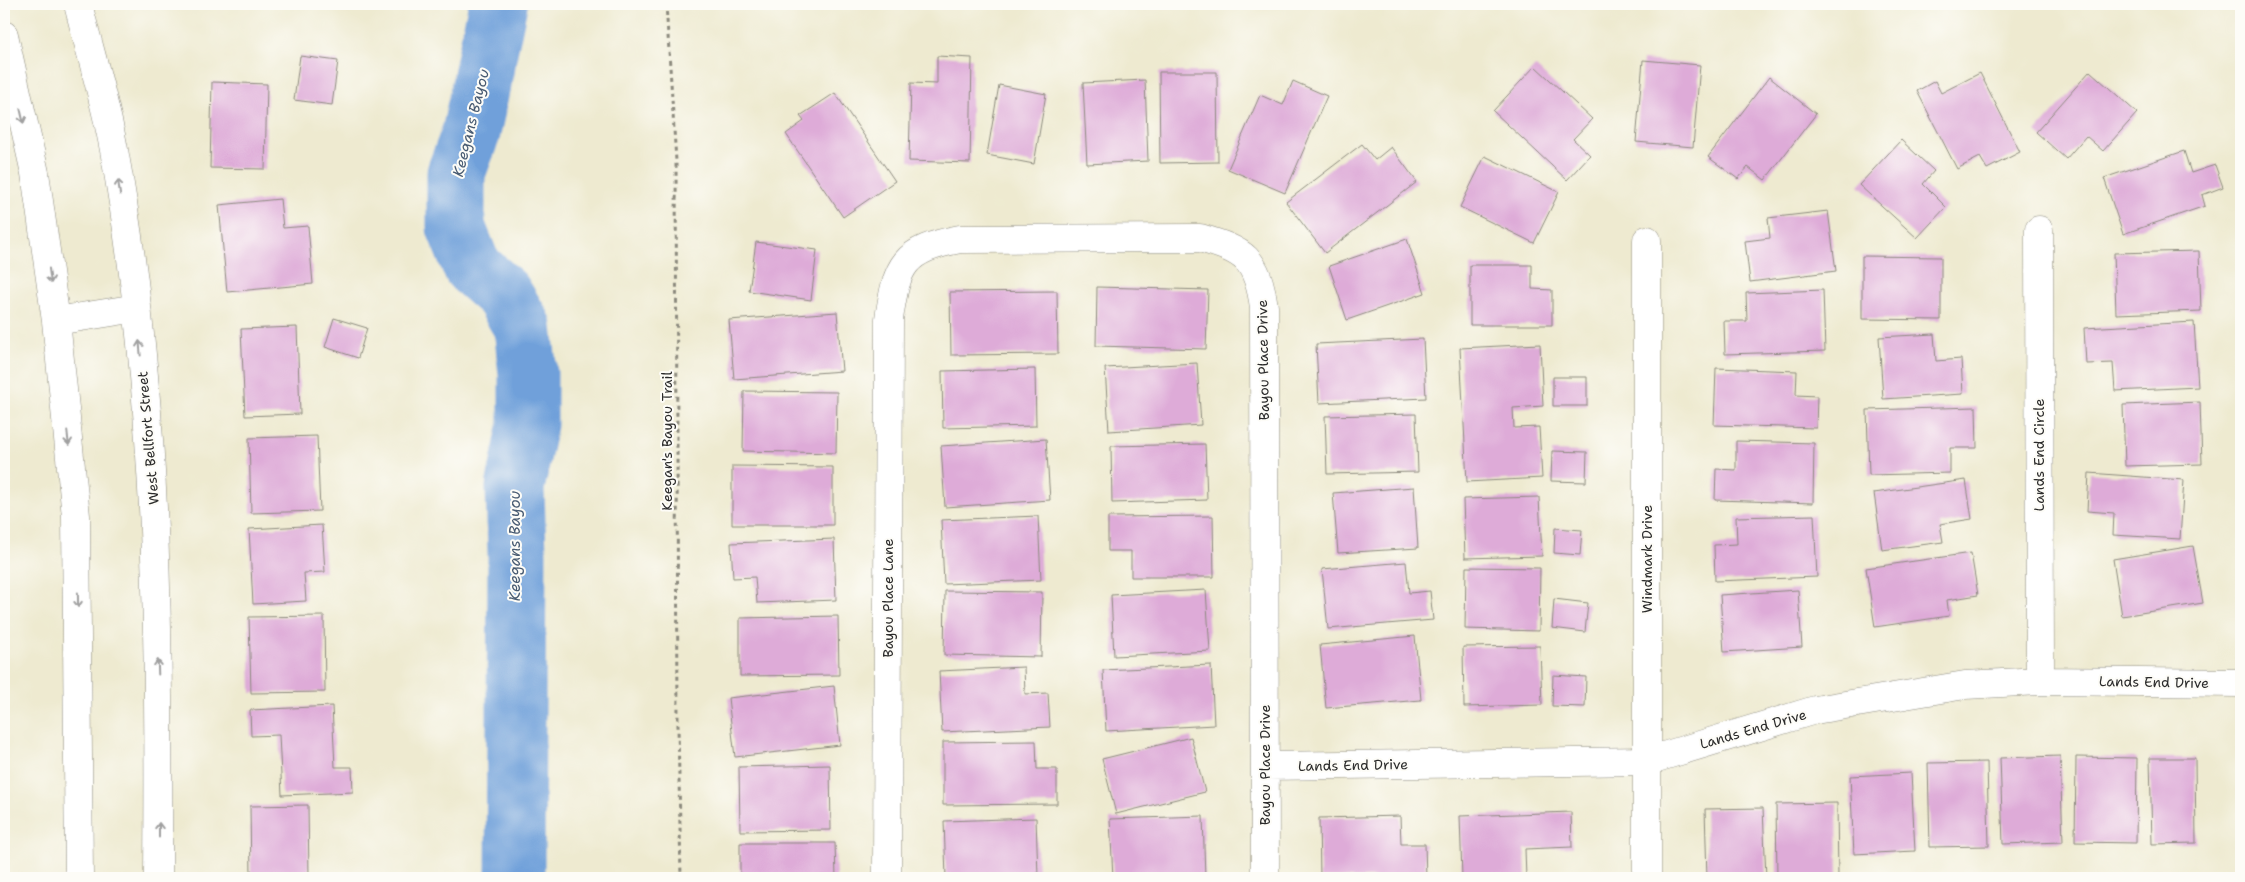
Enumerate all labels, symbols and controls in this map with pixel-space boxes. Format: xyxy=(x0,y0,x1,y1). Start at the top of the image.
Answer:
water label: Keegans Bayou xyxy=(448,67,494,179)
one-way arrow xyxy=(18,108,27,124)
one-way arrow xyxy=(114,179,124,195)
one-way arrow xyxy=(45,268,55,284)
street label: Bayou Place Drive xyxy=(1253,299,1273,420)
one-way arrow xyxy=(135,340,145,356)
street label: West Bellfort Street xyxy=(133,371,163,505)
street label: Keegan's Bayou Trail xyxy=(658,371,676,511)
street label: Lands End Circle xyxy=(2030,399,2048,511)
one-way arrow xyxy=(63,430,73,446)
water label: Keegans Bayou xyxy=(505,490,525,601)
street label: Windmark Drive xyxy=(1638,505,1656,613)
street label: Bayou Place Lane xyxy=(879,538,897,657)
one-way arrow xyxy=(73,592,82,608)
one-way arrow xyxy=(154,659,163,675)
street label: Lands End Drive xyxy=(2099,672,2209,692)
street label: Bayou Place Drive xyxy=(1256,705,1274,825)
street label: Lands End Drive xyxy=(1698,705,1809,753)
street label: Lands End Drive xyxy=(1298,755,1408,775)
one-way arrow xyxy=(154,822,164,838)

